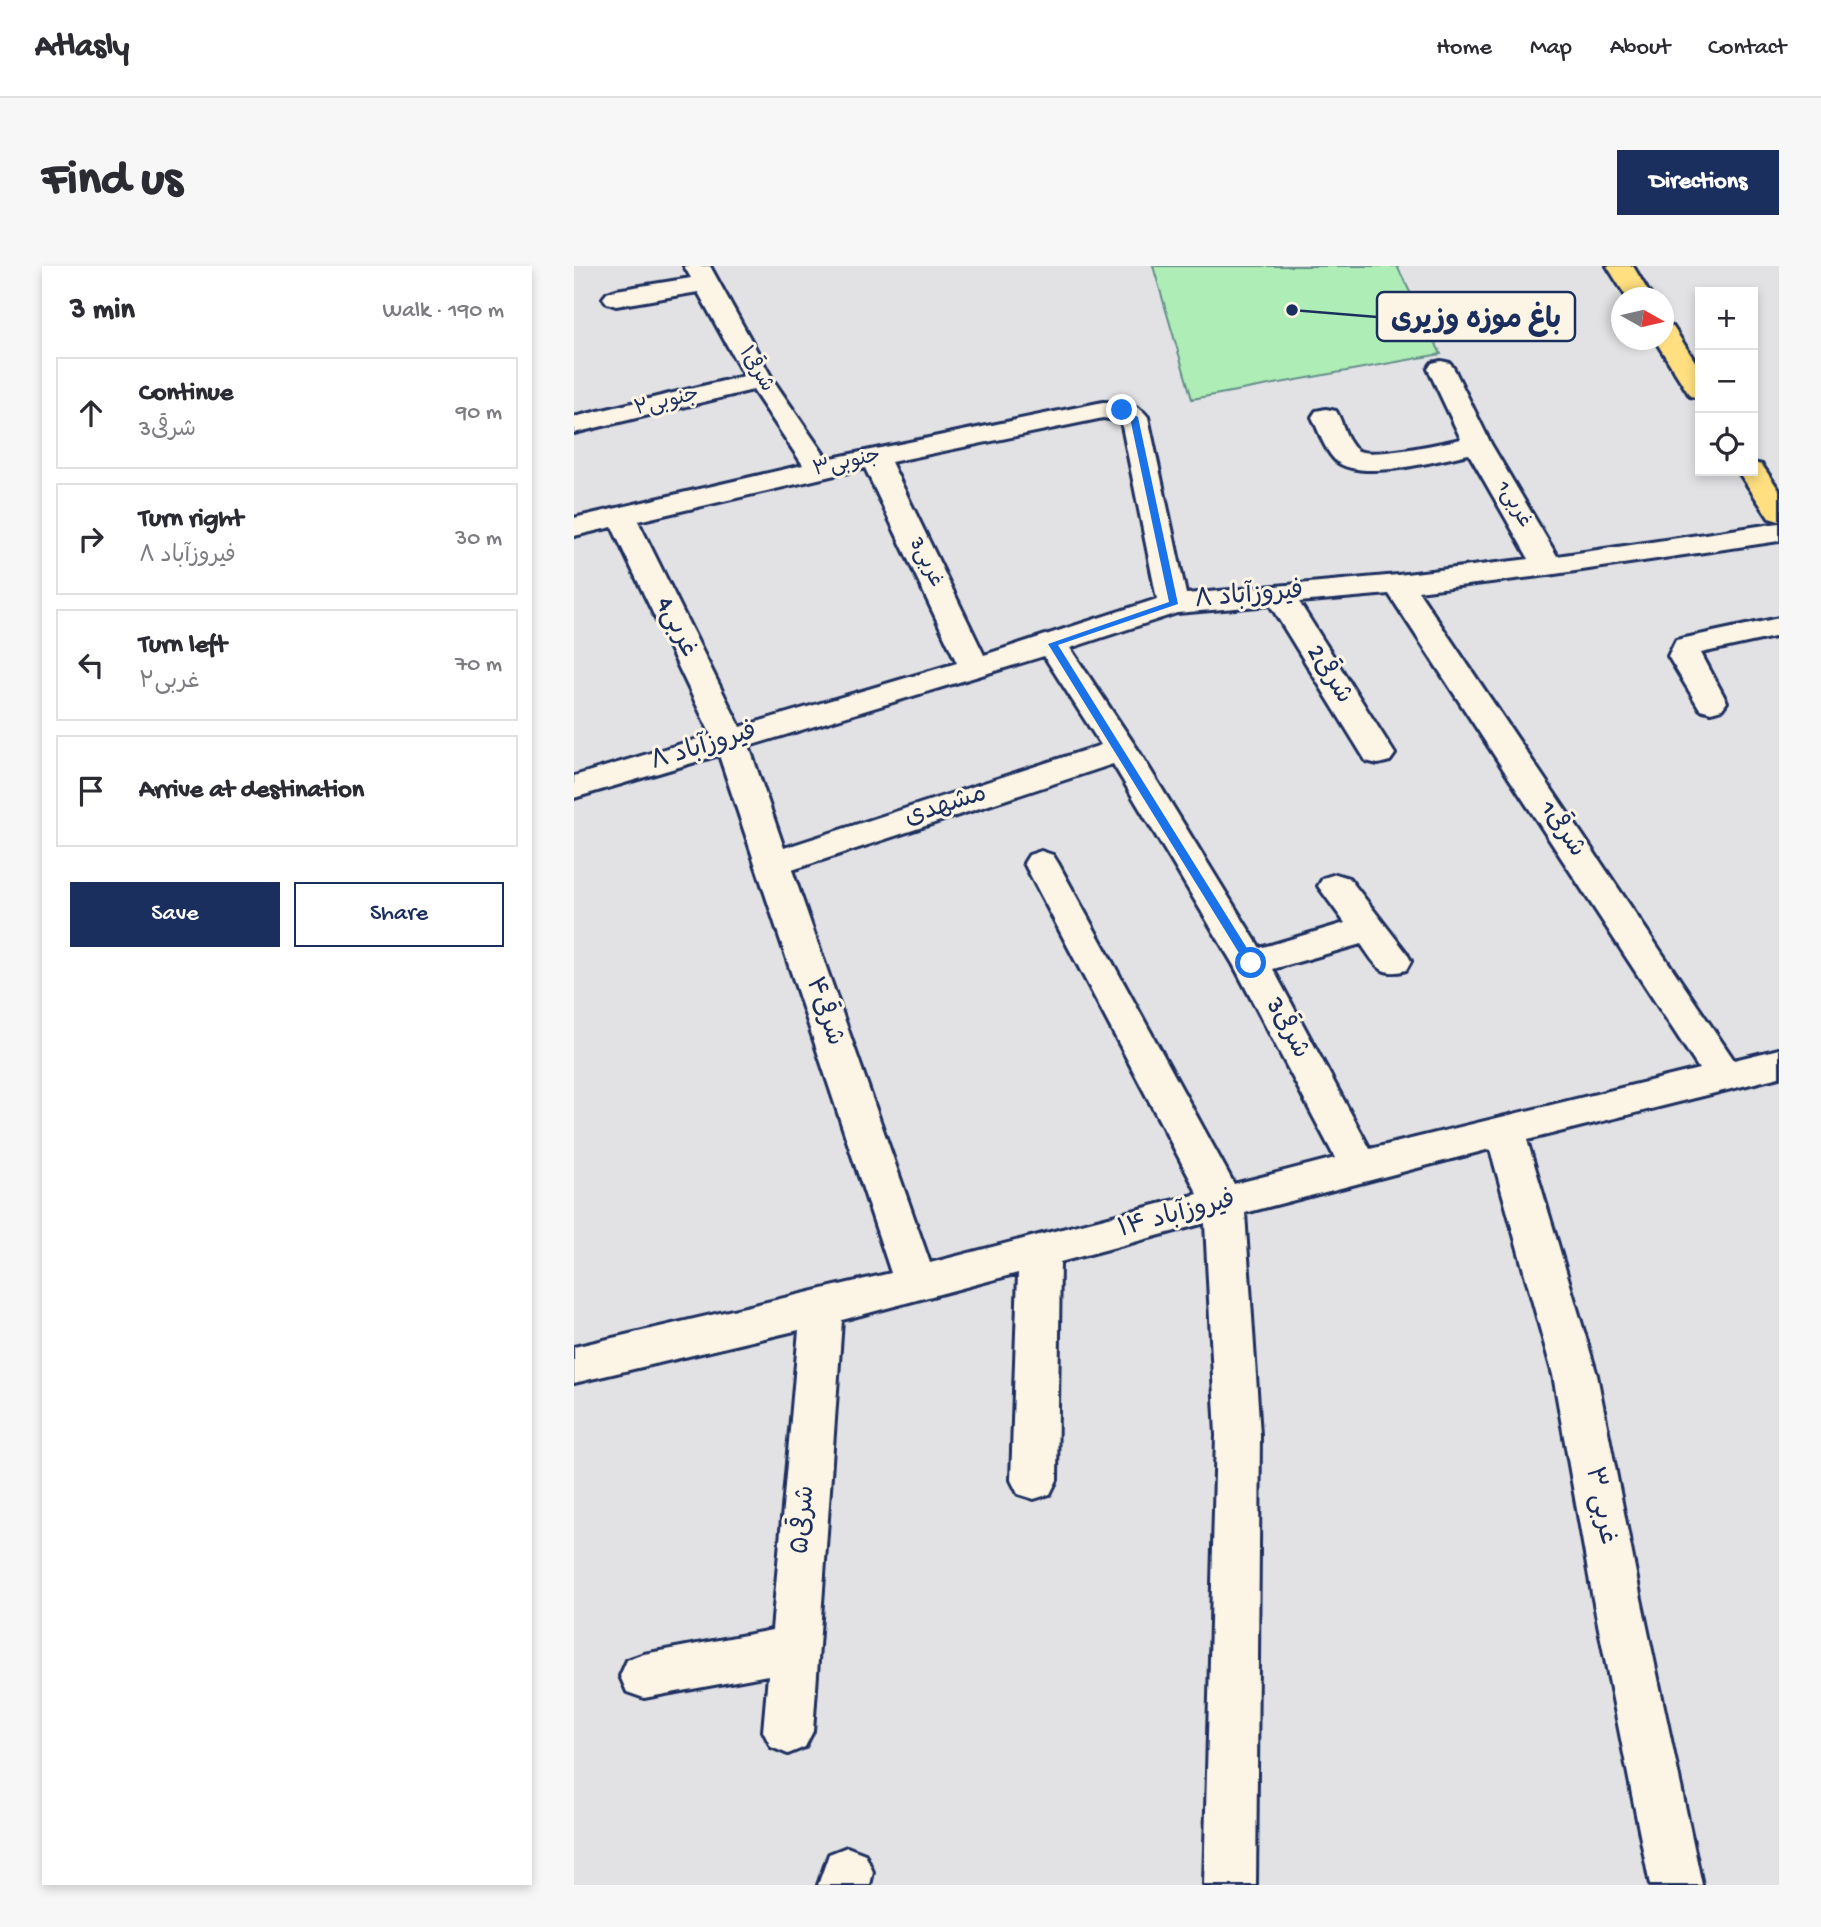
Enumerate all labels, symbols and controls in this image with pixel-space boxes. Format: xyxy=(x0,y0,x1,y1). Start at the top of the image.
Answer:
text: Atlasly xyxy=(35,29,129,67)
text: Home xyxy=(1436,34,1492,63)
text: Map xyxy=(1530,34,1572,63)
text: About xyxy=(1610,34,1670,63)
text: Contact xyxy=(1708,34,1786,63)
button: Directions xyxy=(1617,150,1779,215)
text: Find us xyxy=(42,153,182,211)
north arrow xyxy=(1611,287,1674,350)
map controls xyxy=(1695,287,1758,476)
button: + xyxy=(1695,287,1758,350)
callout: باغ موزه وزیری xyxy=(1377,292,1575,341)
text: 3 min xyxy=(70,294,135,329)
text: Walk · 190 m xyxy=(383,298,504,325)
text: باغ موزه وزیری xyxy=(1391,301,1561,338)
street label: شرقی۱ xyxy=(732,341,782,397)
button: − xyxy=(1695,350,1758,413)
text: Continue xyxy=(139,379,233,410)
street label: جنوبی۲ xyxy=(632,383,702,423)
icon: ahead xyxy=(72,394,110,432)
route end xyxy=(1106,394,1137,425)
text: 90 m xyxy=(456,400,502,427)
button: locate xyxy=(1695,413,1758,476)
text: شرقی3 xyxy=(139,417,196,444)
street label: جنوبی۳ xyxy=(811,444,883,484)
street label: غربی1 xyxy=(1489,476,1536,533)
text: Turn right xyxy=(139,505,243,536)
icon: right xyxy=(72,520,110,558)
text: 30 m xyxy=(455,526,502,553)
street label: غربی3 xyxy=(902,533,948,592)
text: فیروزآباد ۸ xyxy=(139,543,236,570)
street label: فیروزآباد ۸ xyxy=(1193,575,1305,617)
street label: غربی4 xyxy=(647,593,703,663)
text: Turn left xyxy=(139,631,227,662)
street label: شرقی2 xyxy=(1298,637,1362,710)
icon: left xyxy=(72,646,110,684)
text: 70 m xyxy=(455,652,502,679)
text: غربی۲ xyxy=(139,669,200,696)
street label: فیروزآباد ۸ xyxy=(647,715,761,779)
icon: arrive xyxy=(72,772,110,810)
text: Arrive at destination xyxy=(139,776,364,807)
street label: مشهدی xyxy=(901,779,991,835)
street label: شرقی1 xyxy=(1530,792,1595,864)
button: Save xyxy=(70,882,280,947)
button: Share xyxy=(294,882,504,947)
route start xyxy=(1235,947,1266,978)
street label: شرقی۴ xyxy=(797,972,854,1050)
street label: شرقی3 xyxy=(1257,990,1319,1065)
street label: فیروزآباد ۱۴ xyxy=(1115,1184,1239,1247)
street label: غربی ۳ xyxy=(1576,1464,1622,1548)
street label: شرقی۵ xyxy=(782,1484,823,1556)

